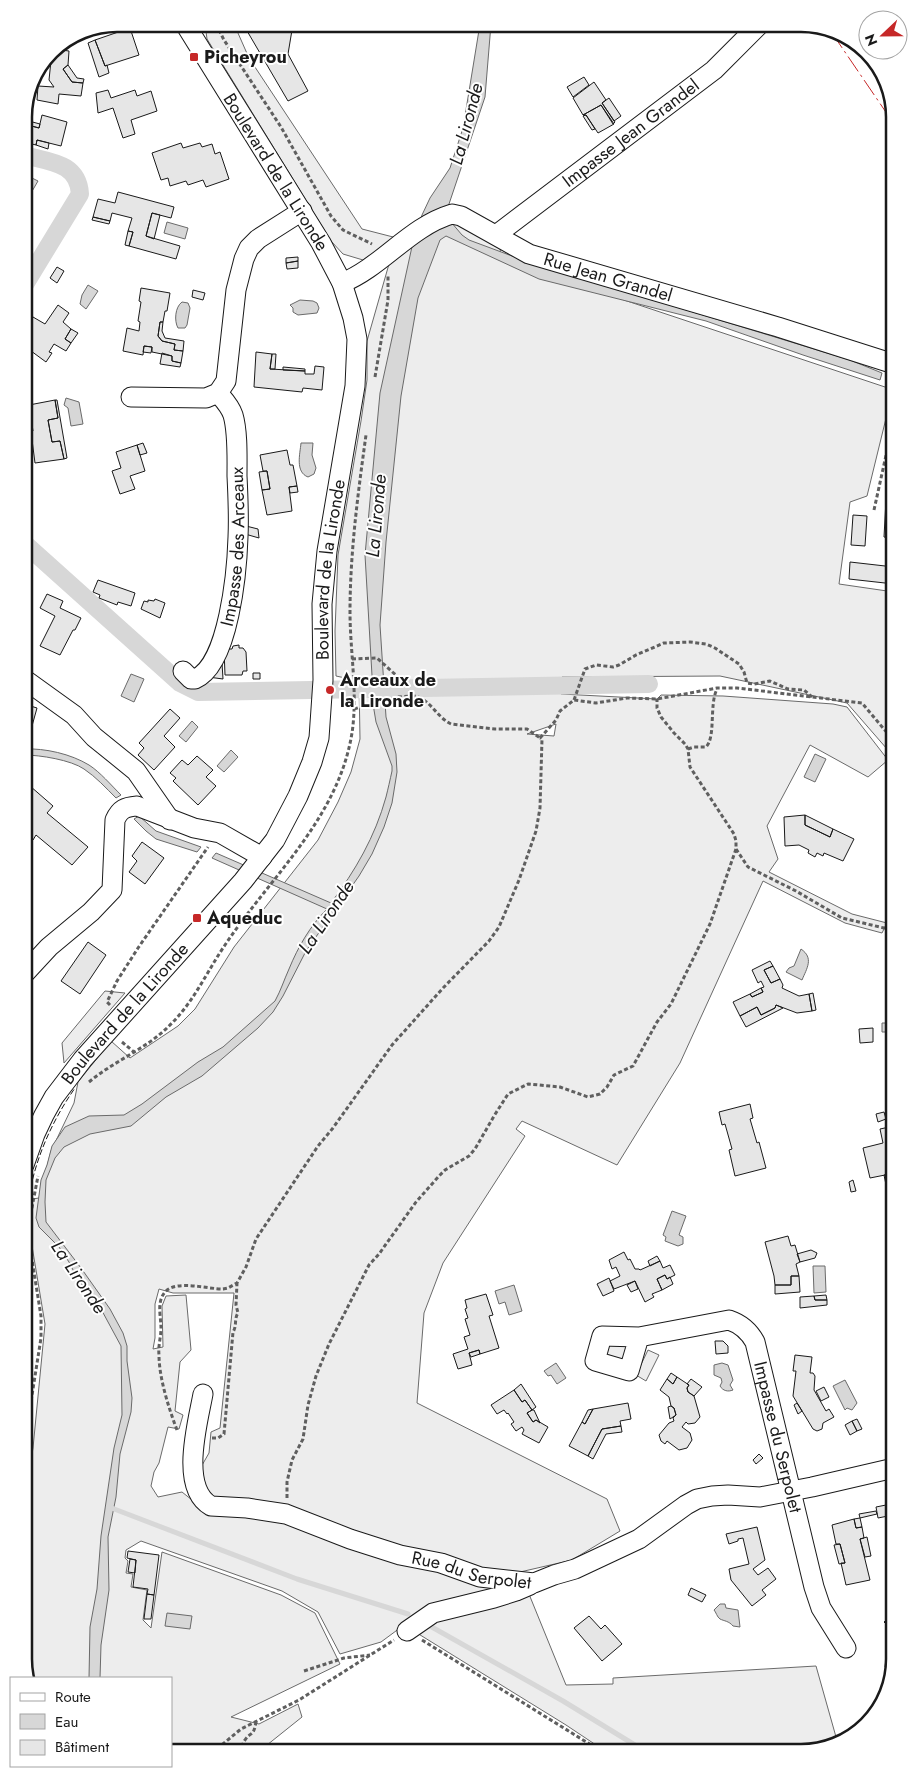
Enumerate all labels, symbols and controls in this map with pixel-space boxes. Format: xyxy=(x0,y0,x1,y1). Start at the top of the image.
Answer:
north arrow xyxy=(858,10,908,60)
text: N xyxy=(860,31,882,49)
place label: Picheyrou xyxy=(204,44,287,70)
marker: Picheyrou xyxy=(188,51,200,63)
street label: Impasse Jean Grandel xyxy=(557,73,705,193)
water label: La Lironde xyxy=(442,80,490,168)
street label: Boulevard de la Lironde xyxy=(217,88,335,256)
street label: Rue Jean Grandel xyxy=(540,246,676,308)
street label: Impasse des Arceaux xyxy=(214,466,251,629)
water label: La Lironde xyxy=(359,473,393,559)
street label: Boulevard de la Lironde xyxy=(309,477,352,660)
place label: Arceaux de la Lironde xyxy=(339,667,436,714)
marker: Arceaux de la Lironde xyxy=(324,684,336,696)
water label: La Lironde xyxy=(291,874,361,959)
place label: Aqueduc xyxy=(206,905,282,931)
marker: Aqueduc xyxy=(191,912,203,924)
street label: Boulevard de la Lironde xyxy=(55,937,195,1090)
water label: La Lironde xyxy=(44,1235,114,1320)
street label: Impasse du Serpolet xyxy=(747,1359,809,1516)
street label: Rue du Serpolet xyxy=(410,1545,533,1596)
legend xyxy=(10,1677,172,1767)
text: Route xyxy=(55,1686,91,1708)
text: Eau xyxy=(55,1711,78,1733)
text: Bâtiment xyxy=(55,1736,109,1758)

